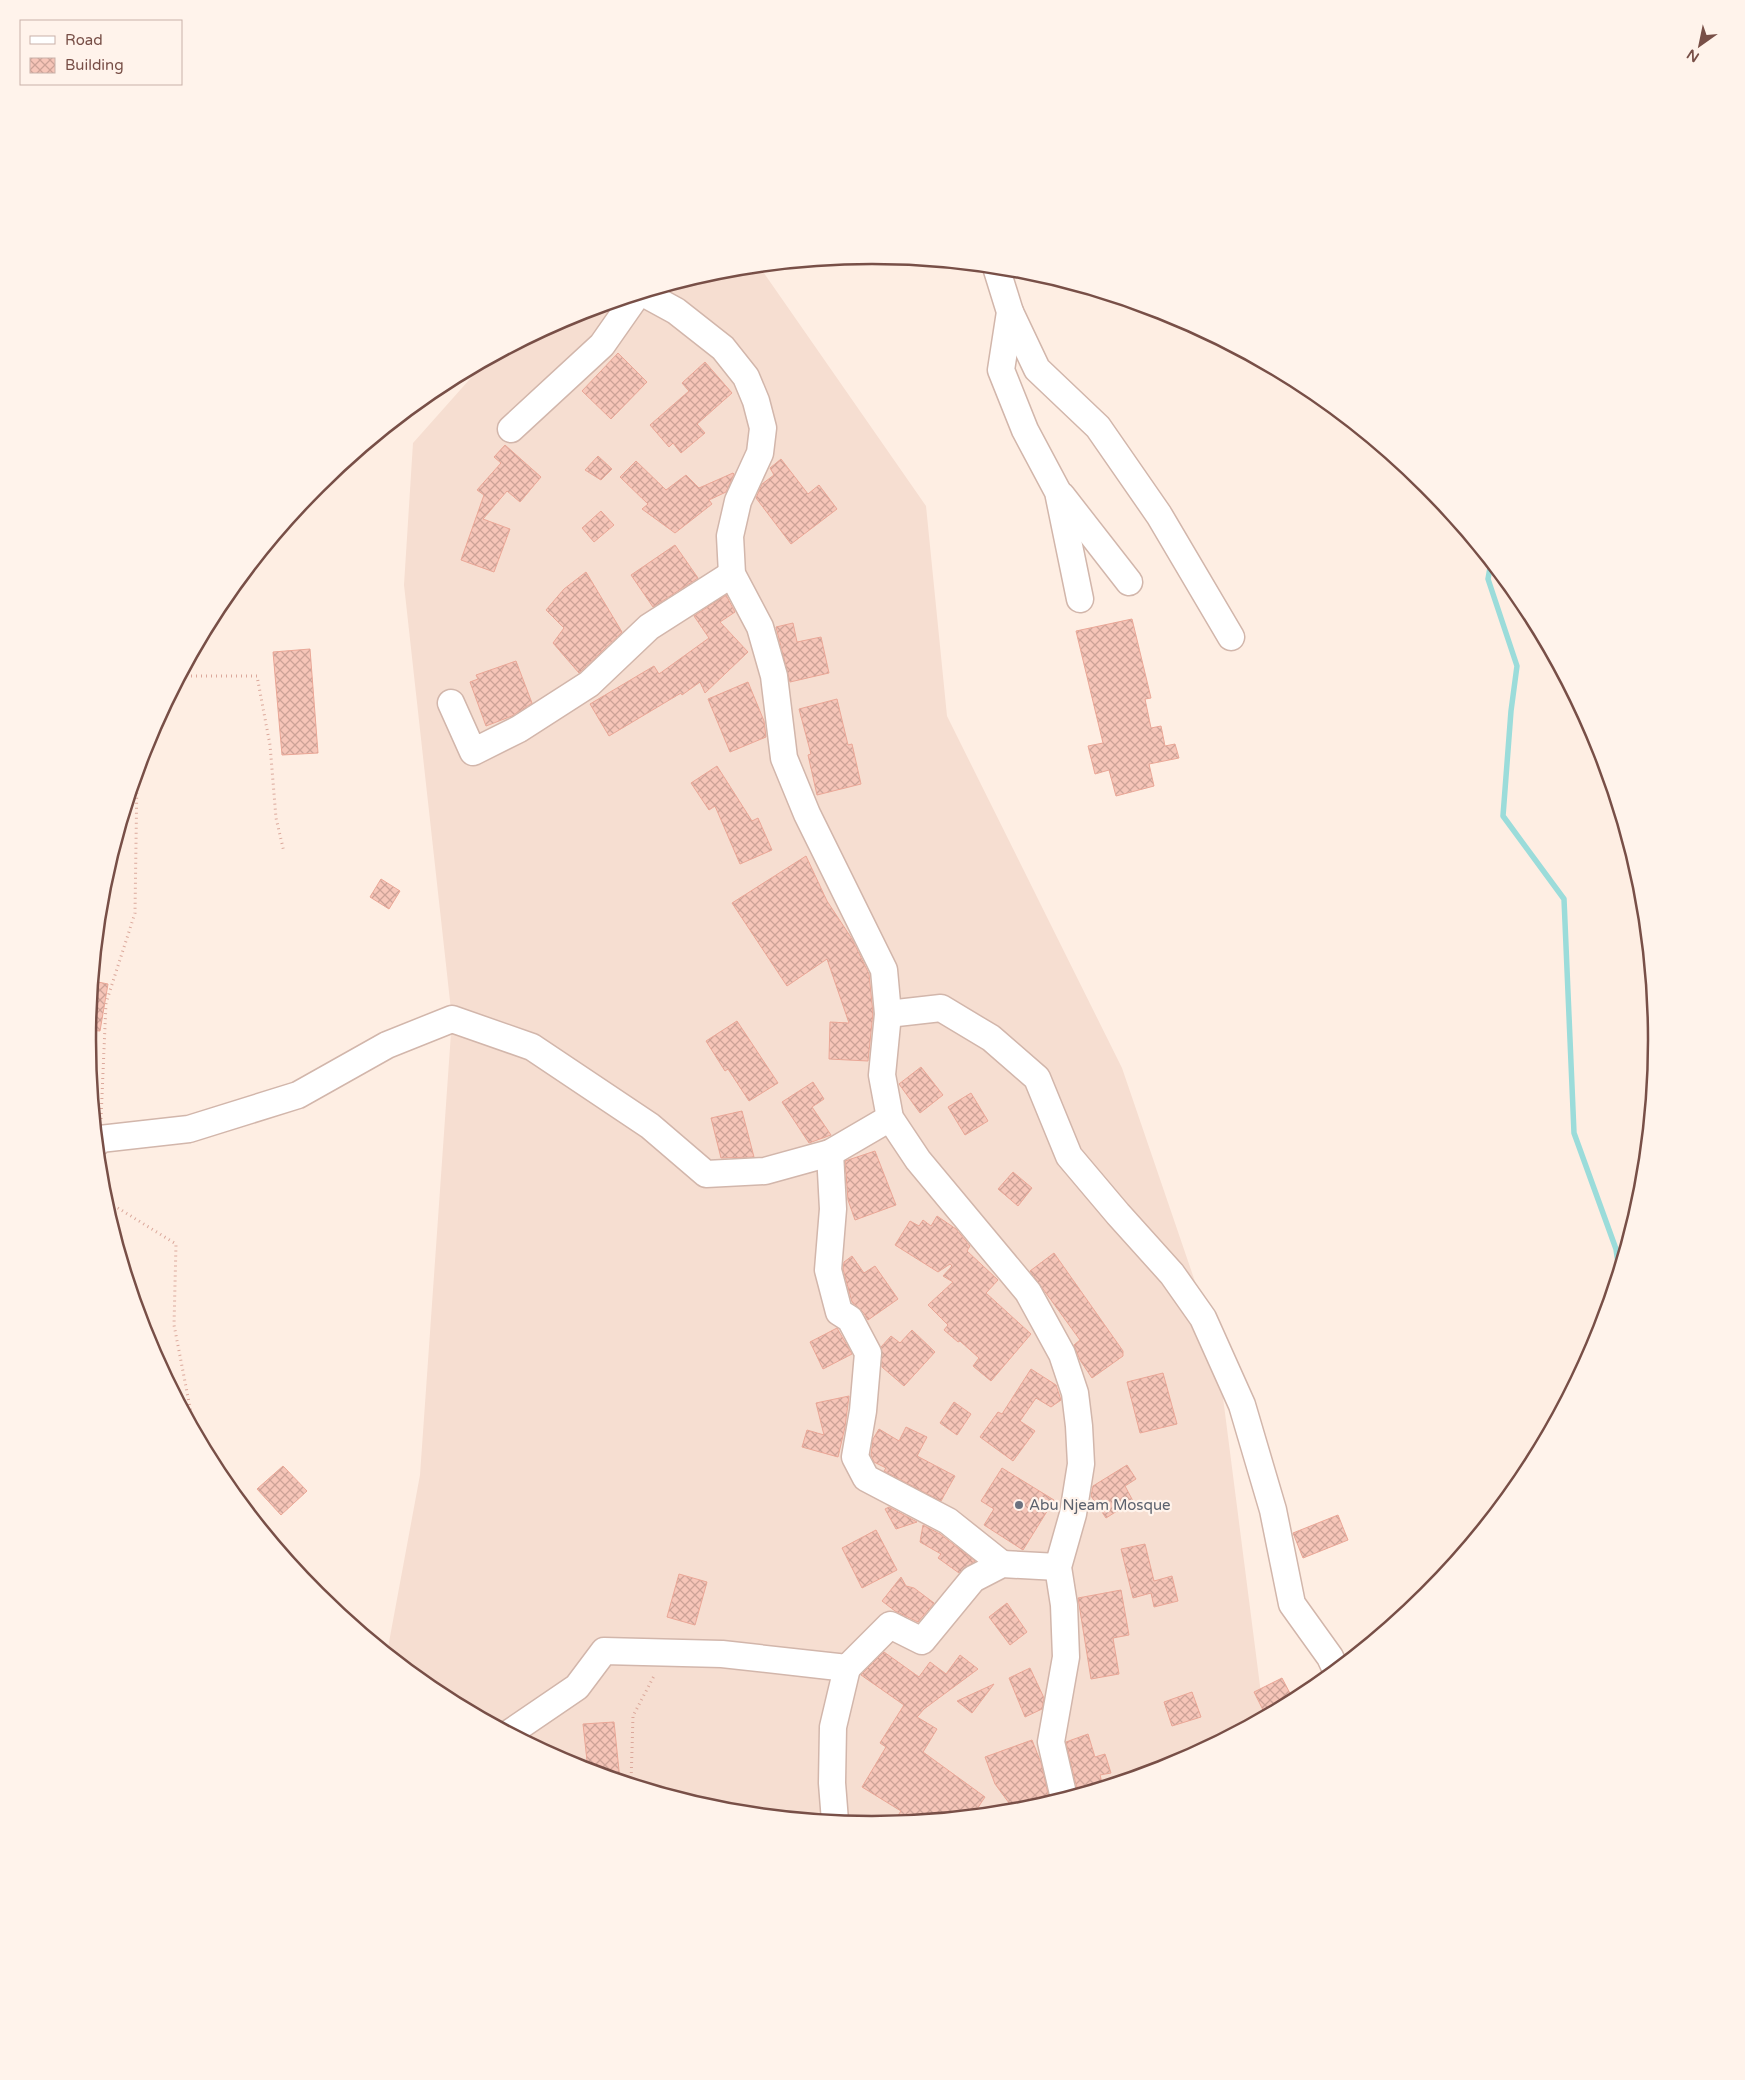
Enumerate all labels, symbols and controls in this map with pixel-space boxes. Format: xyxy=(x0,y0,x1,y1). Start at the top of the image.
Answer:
legend xyxy=(20,20,182,85)
north arrow xyxy=(1675,20,1725,70)
text: Road xyxy=(65,31,103,49)
text: N xyxy=(1684,45,1703,66)
text: Building xyxy=(65,56,124,74)
place label: Abu Njeam Mosque xyxy=(1029,1496,1171,1514)
marker: Abu Njeam Mosque xyxy=(1013,1499,1025,1511)

